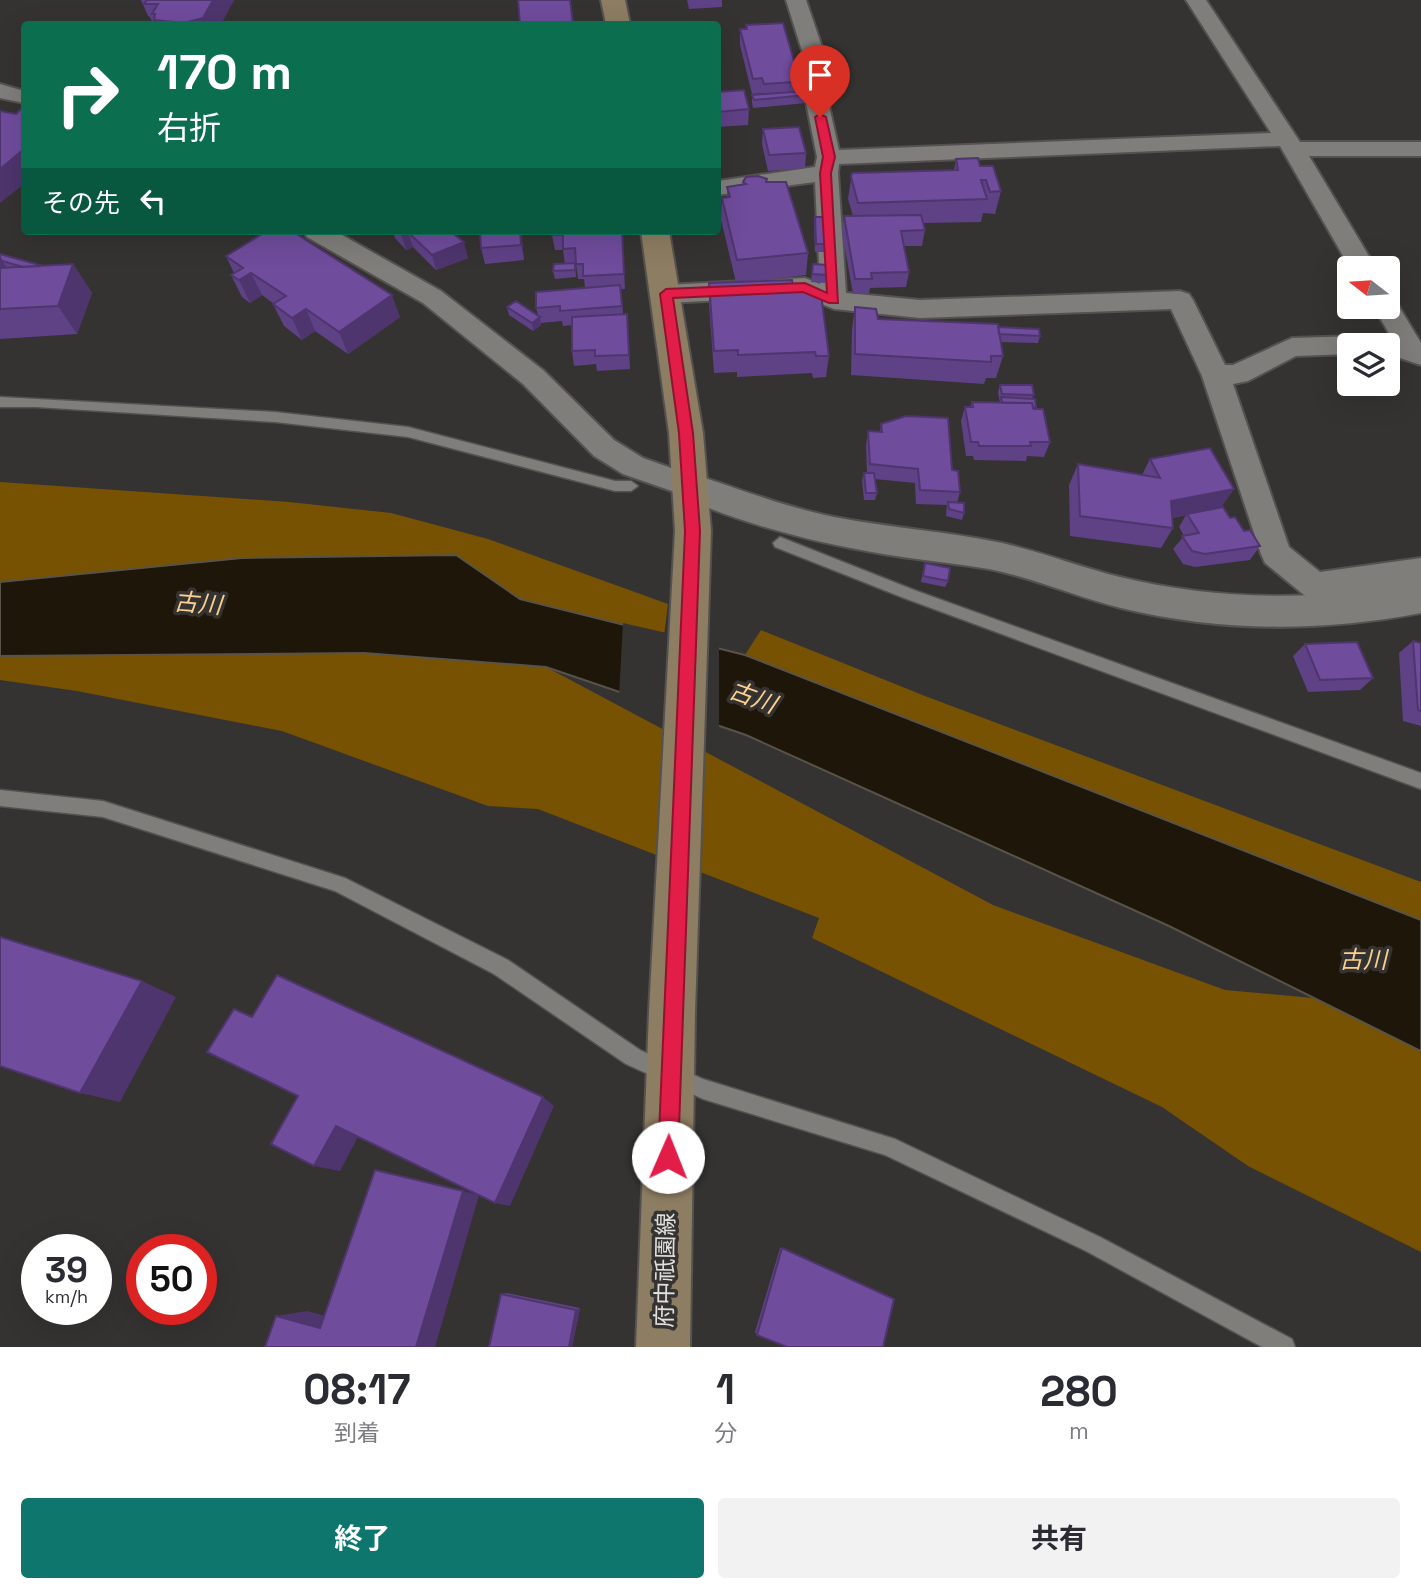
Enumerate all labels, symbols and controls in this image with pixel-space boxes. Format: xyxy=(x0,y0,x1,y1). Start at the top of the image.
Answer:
text: 170 m xyxy=(157,41,292,103)
pin xyxy=(790,45,850,117)
icon: right xyxy=(42,49,133,140)
icon: arrive xyxy=(801,56,839,94)
text: 右折 xyxy=(157,108,221,148)
icon: left xyxy=(134,182,172,220)
text: その先 xyxy=(42,186,120,220)
north arrow xyxy=(1337,256,1400,318)
map controls xyxy=(1337,256,1400,396)
button: layers xyxy=(1337,333,1400,396)
water label: 古川 xyxy=(173,585,226,621)
water label: 古川 xyxy=(725,674,784,721)
water label: 古川 xyxy=(1339,944,1390,975)
position arrow xyxy=(631,1120,705,1194)
street label: 府中祇園線 xyxy=(649,1212,681,1328)
speed limit sign: 50 xyxy=(126,1234,217,1325)
text: 39 xyxy=(45,1248,88,1292)
text: km/h xyxy=(45,1285,88,1308)
text: 08:17 xyxy=(303,1363,411,1416)
text: 1 xyxy=(716,1363,735,1416)
text: 280 xyxy=(1040,1365,1118,1418)
text: m xyxy=(1069,1416,1089,1446)
text: 到着 xyxy=(334,1418,380,1448)
text: 分 xyxy=(714,1418,737,1448)
button: 終了 xyxy=(21,1498,704,1578)
button: 共有 xyxy=(718,1498,1400,1578)

